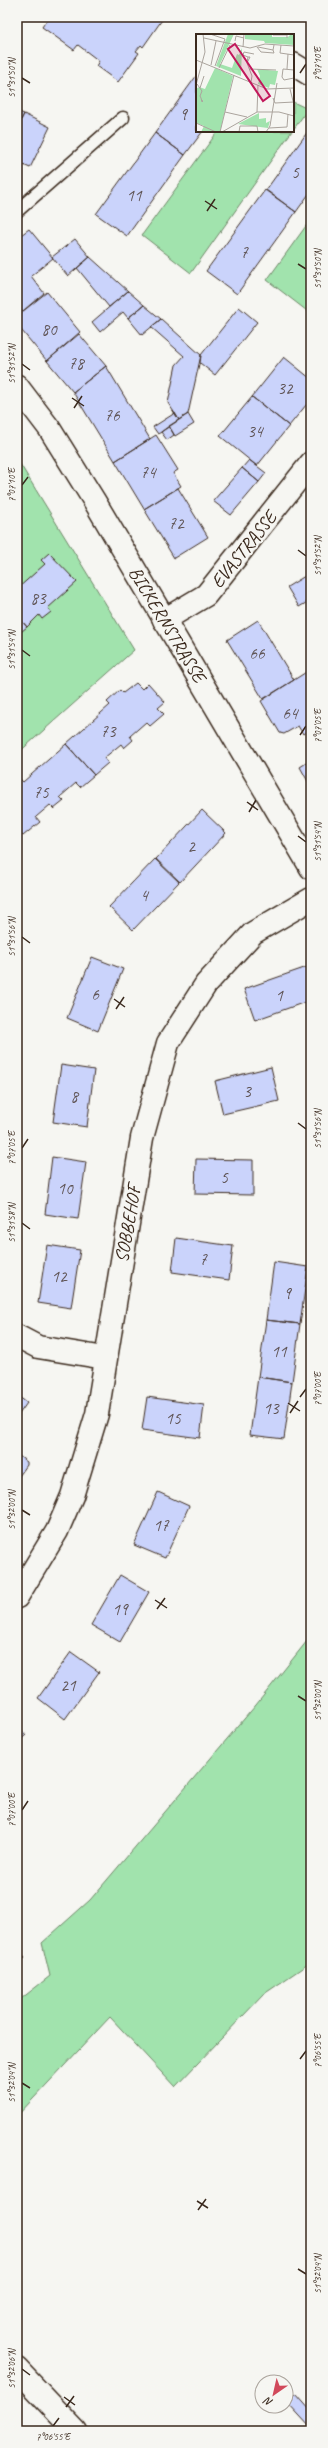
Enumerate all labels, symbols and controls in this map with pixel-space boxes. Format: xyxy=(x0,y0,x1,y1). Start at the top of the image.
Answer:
inset map xyxy=(196,34,294,132)
text: 7°07'10"E xyxy=(311,45,324,81)
text: 51°31'50"N xyxy=(5,56,18,98)
house number: 9 xyxy=(179,104,188,125)
house number: 5 xyxy=(291,162,300,183)
house number: 11 xyxy=(126,185,143,206)
house number: 7 xyxy=(240,242,249,263)
text: 51°31'50"N xyxy=(311,247,324,289)
house number: 80 xyxy=(41,319,58,340)
text: 51°31'52"N xyxy=(5,342,18,384)
house number: 78 xyxy=(68,353,86,374)
house number: 32 xyxy=(277,378,294,399)
house number: 76 xyxy=(104,405,121,426)
house number: 34 xyxy=(247,421,265,442)
house number: 74 xyxy=(140,462,158,483)
text: 7°07'10"E xyxy=(5,466,18,502)
street label: EVASTRASSE xyxy=(205,504,284,593)
house number: 72 xyxy=(168,513,185,534)
text: 51°31'52"N xyxy=(311,534,324,576)
street label: BICKERNSTRASSE xyxy=(123,562,213,689)
house number: 83 xyxy=(30,588,47,609)
text: 51°31'54"N xyxy=(5,628,18,670)
house number: 66 xyxy=(249,643,266,664)
house number: 64 xyxy=(282,703,300,724)
text: 7°07'05"E xyxy=(311,707,324,743)
house number: 73 xyxy=(100,721,117,742)
house number: 75 xyxy=(33,782,50,803)
text: 51°31'54"N xyxy=(311,820,324,862)
house number: 2 xyxy=(187,836,196,857)
house number: 4 xyxy=(140,885,150,906)
text: 51°31'56"N xyxy=(5,915,18,957)
house number: 6 xyxy=(91,984,100,1005)
house number: 1 xyxy=(275,985,284,1006)
house number: 3 xyxy=(243,1081,252,1102)
house number: 8 xyxy=(70,1086,80,1107)
text: 51°31'56"N xyxy=(311,1107,324,1149)
text: 7°07'05"E xyxy=(5,1129,18,1165)
house number: 5 xyxy=(220,1167,229,1188)
house number: 10 xyxy=(57,1178,74,1199)
street label: SOBBEHOF xyxy=(109,1180,147,1264)
text: 51°31'58"N xyxy=(5,1201,18,1243)
house number: 7 xyxy=(199,1249,208,1270)
house number: 12 xyxy=(51,1266,68,1287)
house number: 9 xyxy=(283,1283,292,1304)
house number: 11 xyxy=(271,1341,288,1362)
text: 7°07'00"E xyxy=(311,1370,324,1406)
house number: 13 xyxy=(263,1398,280,1419)
house number: 15 xyxy=(165,1408,182,1429)
text: 51°32'00"N xyxy=(5,1488,18,1530)
house number: 17 xyxy=(153,1515,170,1536)
house number: 19 xyxy=(112,1599,129,1620)
house number: 21 xyxy=(60,1675,77,1696)
text: 51°32'00"N xyxy=(311,1679,324,1721)
text: 7°07'00"E xyxy=(5,1791,18,1827)
text: 7°06'55"E xyxy=(311,2032,324,2068)
text: 51°32'04"N xyxy=(5,2061,18,2103)
text: 51°32'04"N xyxy=(311,2252,324,2294)
text: 51°32'06"N xyxy=(5,2347,18,2389)
north arrow xyxy=(254,2374,294,2414)
text: N xyxy=(260,2393,275,2410)
text: 7°06'55"E xyxy=(36,2430,72,2443)

